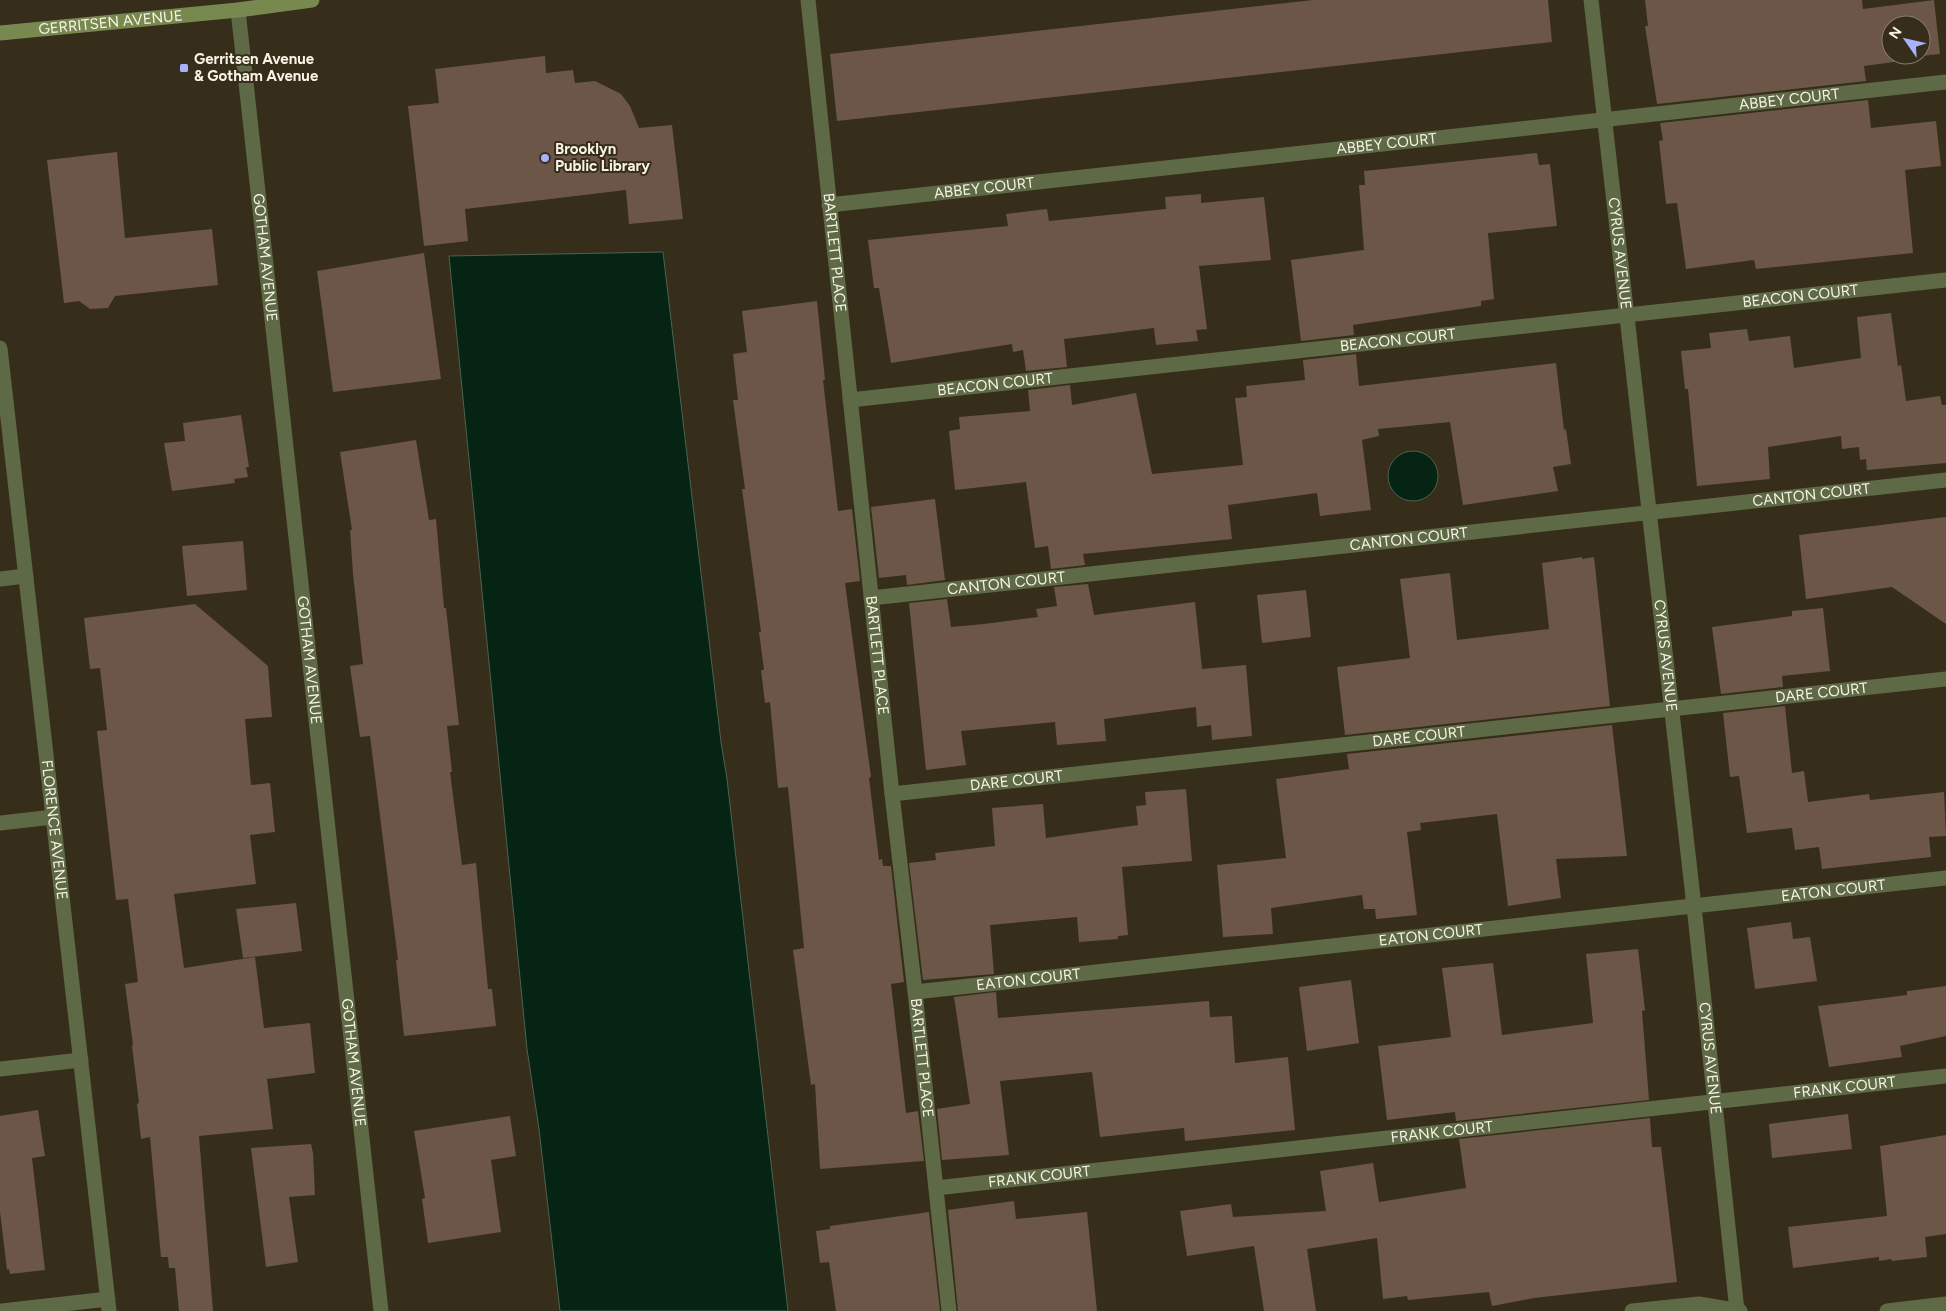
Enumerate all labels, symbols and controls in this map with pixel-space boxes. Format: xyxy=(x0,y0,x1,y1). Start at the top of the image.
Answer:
street label: GERRITSEN AVENUE xyxy=(38,6,183,38)
north arrow xyxy=(1881,15,1931,65)
text: N xyxy=(1886,24,1906,42)
place label: Gerritsen Avenue & Gotham Avenue xyxy=(194,50,319,85)
marker: Gerritsen Avenue & Gotham Avenue xyxy=(178,62,190,74)
street label: ABBEY COURT xyxy=(1738,85,1841,114)
street label: ABBEY COURT xyxy=(1336,129,1438,158)
place label: Brooklyn Public Library xyxy=(555,140,650,175)
marker: Brooklyn Public Library xyxy=(539,152,551,164)
street label: ABBEY COURT xyxy=(933,173,1036,202)
street label: GOTHAM AVENUE xyxy=(249,192,281,323)
street label: BARTLETT PLACE xyxy=(819,192,850,313)
street label: CYRUS AVENUE xyxy=(1604,196,1635,310)
street label: BEACON COURT xyxy=(1741,281,1860,311)
street label: BEACON COURT xyxy=(1339,325,1457,355)
street label: BEACON COURT xyxy=(936,369,1055,399)
street label: CANTON COURT xyxy=(1751,479,1872,510)
street label: CANTON COURT xyxy=(1349,523,1469,554)
street label: CANTON COURT xyxy=(946,568,1067,599)
street label: GOTHAM AVENUE xyxy=(293,595,325,725)
street label: BARTLETT PLACE xyxy=(862,595,893,716)
street label: CYRUS AVENUE xyxy=(1650,599,1681,713)
street label: DARE COURT xyxy=(1774,679,1869,707)
street label: DARE COURT xyxy=(1372,722,1467,751)
street label: FLORENCE AVENUE xyxy=(38,759,71,901)
street label: DARE COURT xyxy=(969,766,1064,794)
street label: EATON COURT xyxy=(1780,876,1887,905)
street label: EATON COURT xyxy=(1378,920,1485,950)
street label: EATON COURT xyxy=(975,965,1082,994)
street label: BARTLETT PLACE xyxy=(907,997,937,1118)
street label: GOTHAM AVENUE xyxy=(338,998,370,1128)
street label: CYRUS AVENUE xyxy=(1695,1001,1725,1115)
street label: FRANK COURT xyxy=(1792,1073,1897,1102)
street label: FRANK COURT xyxy=(1390,1117,1495,1147)
street label: FRANK COURT xyxy=(987,1162,1092,1191)

